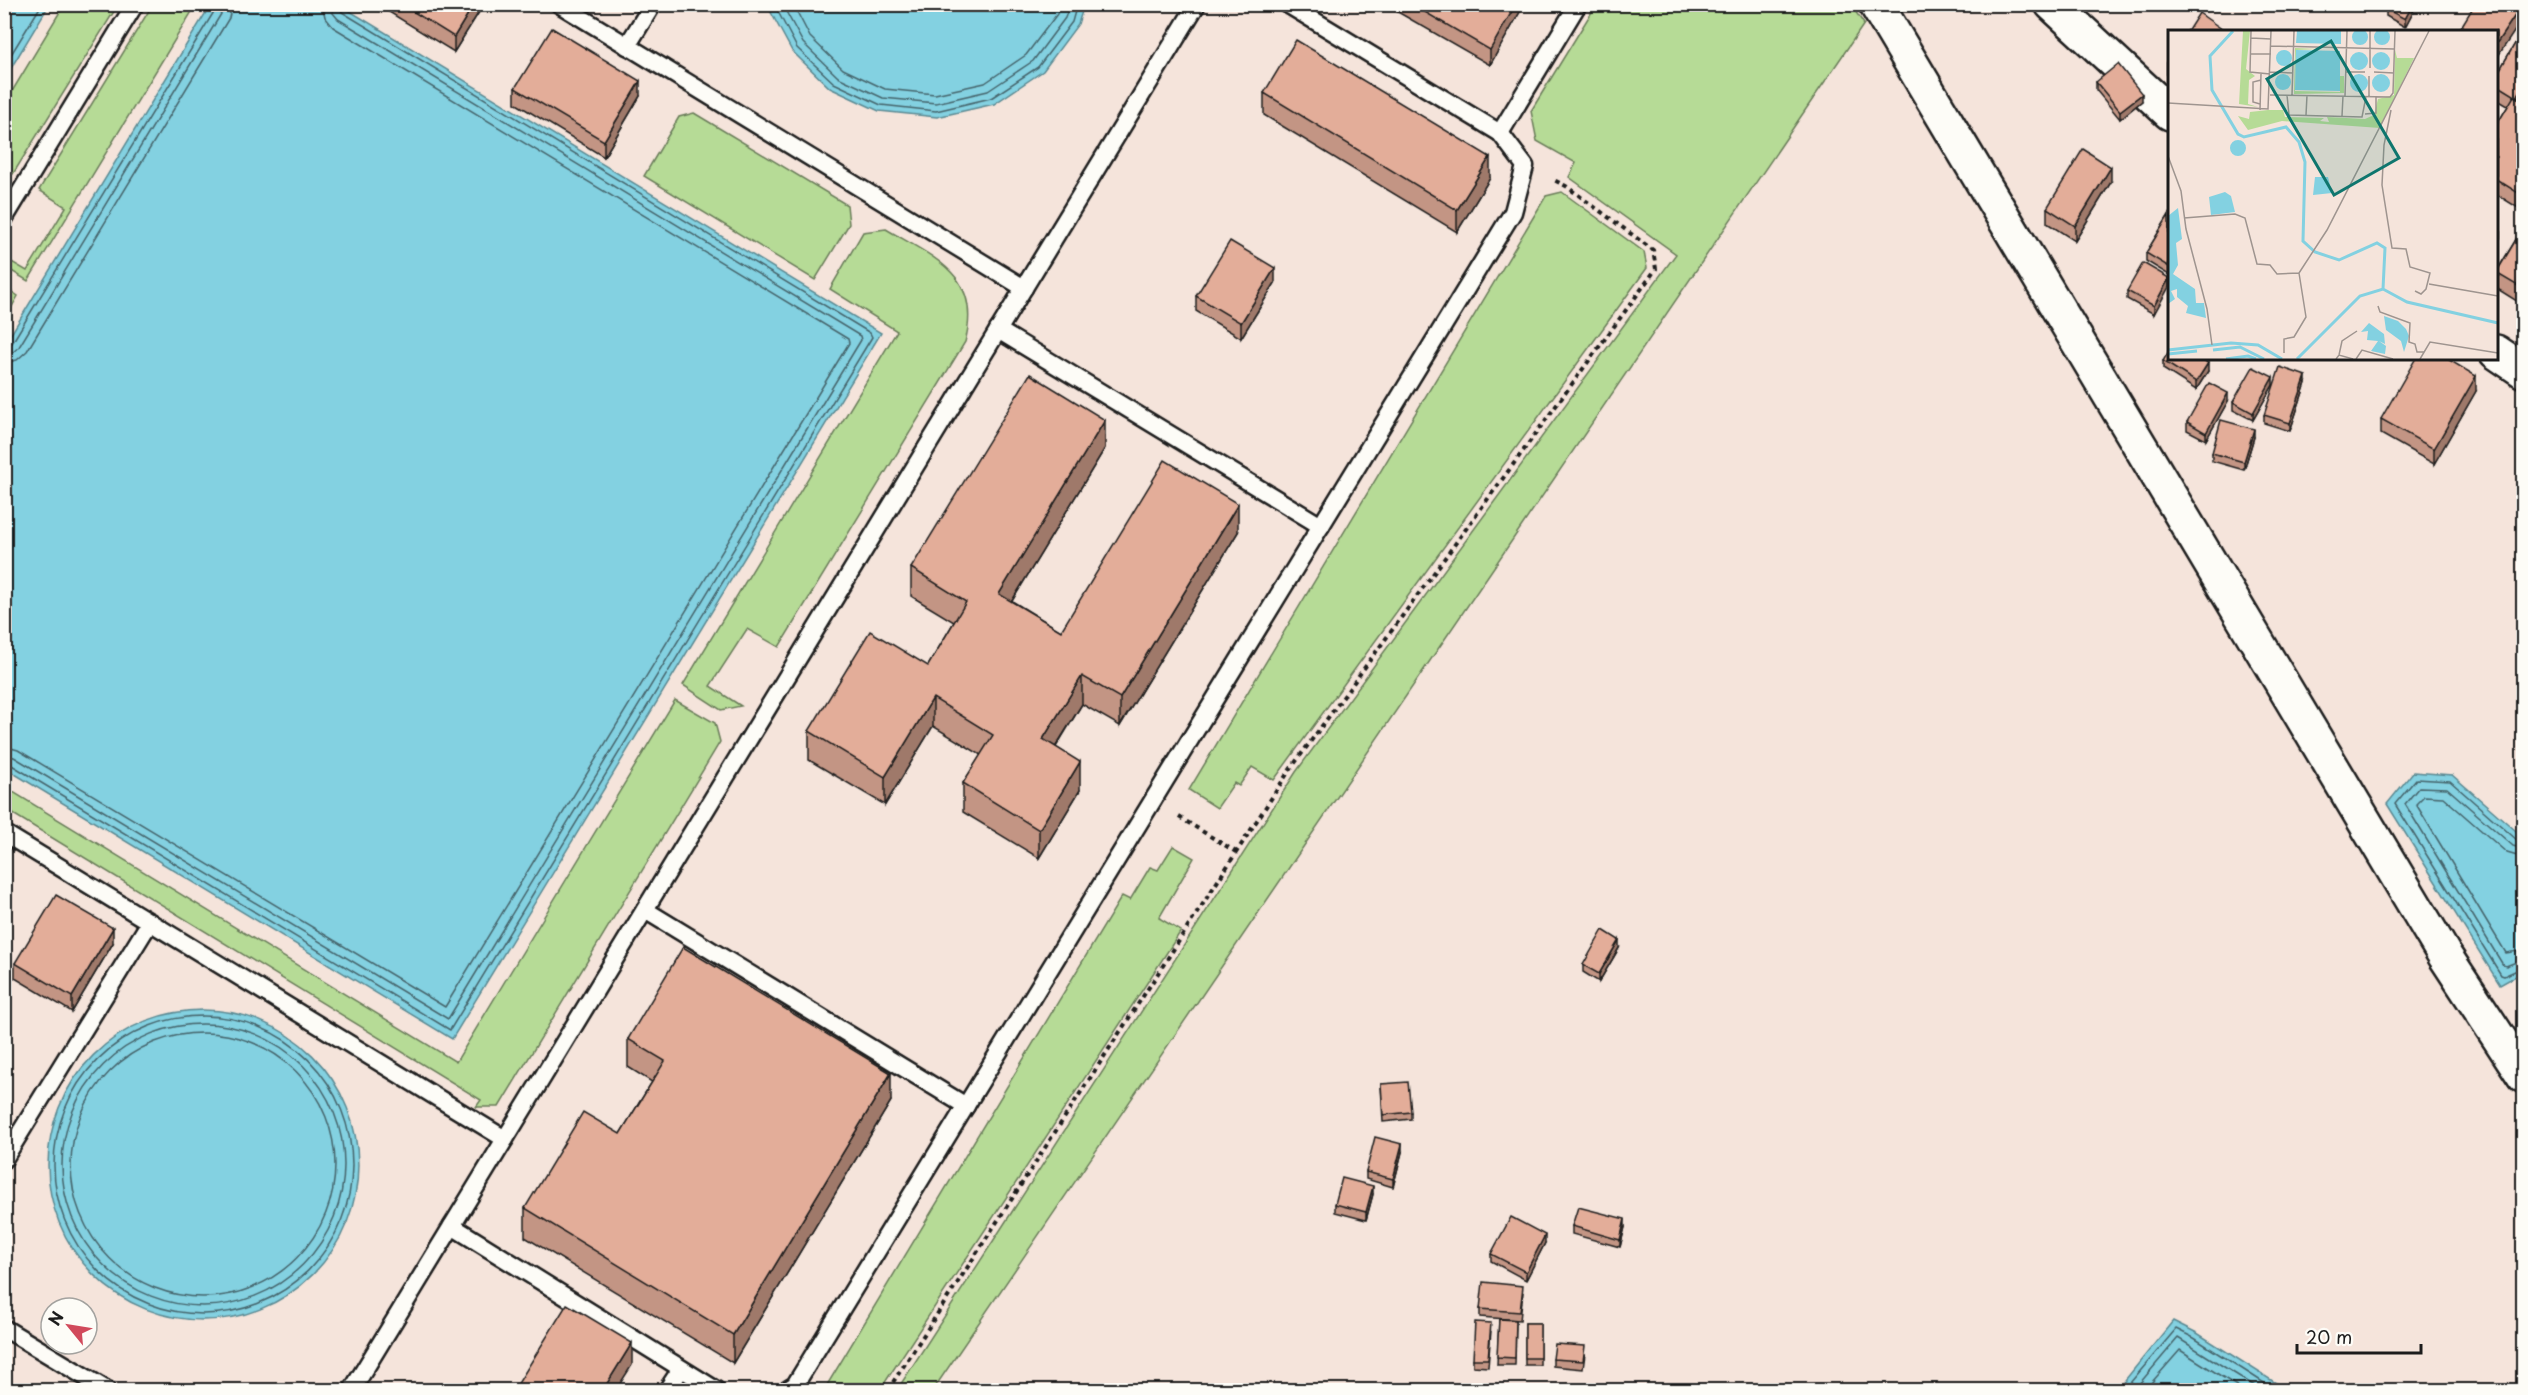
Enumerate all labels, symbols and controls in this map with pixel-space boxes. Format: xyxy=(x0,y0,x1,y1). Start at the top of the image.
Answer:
inset map xyxy=(2168,30,2498,360)
north arrow xyxy=(39,1296,99,1356)
text: N xyxy=(42,1307,69,1329)
scale bar xyxy=(2297,1317,2422,1355)
text: 20 m xyxy=(2306,1323,2352,1350)

